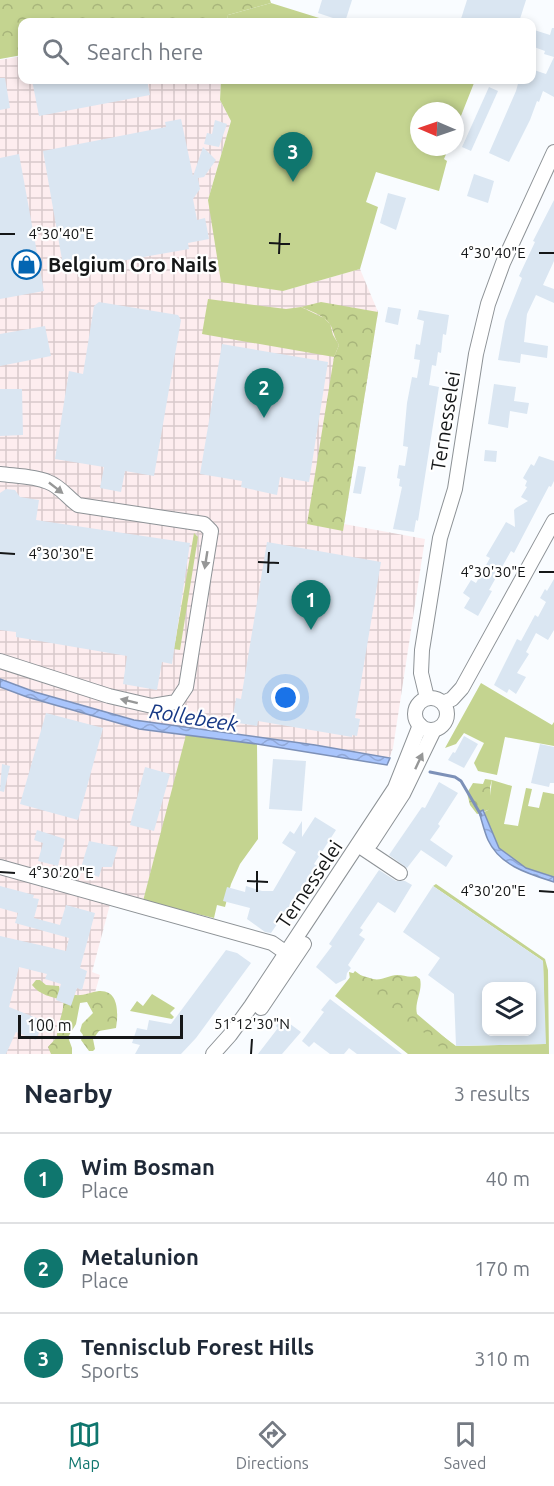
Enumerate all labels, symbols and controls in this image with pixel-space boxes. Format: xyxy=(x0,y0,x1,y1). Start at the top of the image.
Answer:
search box xyxy=(18,18,536,84)
icon: search xyxy=(39,35,72,68)
text: Search here xyxy=(87,39,203,64)
north arrow xyxy=(410,102,464,156)
pin: 3 xyxy=(274,132,312,182)
text: 4°30'40"E xyxy=(28,225,94,242)
text: 4°30'40"E xyxy=(460,244,526,261)
shop icon: Belgium Oro Nails xyxy=(11,248,43,280)
place label: Belgium Oro Nails xyxy=(48,253,217,276)
pin: 2 xyxy=(244,368,284,418)
street label: Ternesselei xyxy=(426,369,464,473)
one-way arrow xyxy=(48,481,63,493)
text: 4°30'30"E xyxy=(28,545,94,562)
one-way arrow xyxy=(202,550,211,569)
text: 4°30'30"E xyxy=(460,563,526,580)
pin: 1 xyxy=(292,580,330,630)
your location xyxy=(271,683,300,712)
one-way arrow xyxy=(119,695,138,705)
water label: Rollebeek xyxy=(148,698,240,736)
one-way arrow xyxy=(414,752,423,769)
street label: Ternesselei xyxy=(271,836,347,932)
text: 4°30'20"E xyxy=(28,864,94,881)
text: 4°30'20"E xyxy=(460,882,526,899)
map controls xyxy=(482,982,536,1036)
button: layers xyxy=(482,982,536,1036)
scale bar xyxy=(18,1012,183,1040)
text: 51°12'30"N xyxy=(214,1015,290,1032)
text: 100 m xyxy=(27,1016,72,1034)
text: Nearby xyxy=(24,1079,112,1108)
text: 3 results xyxy=(454,1082,530,1105)
text: Wim Bosman xyxy=(81,1154,215,1179)
text: 1 xyxy=(38,1167,49,1190)
text: 40 m xyxy=(486,1167,530,1190)
text: Place xyxy=(81,1179,129,1202)
text: Metalunion xyxy=(81,1244,199,1269)
text: 2 xyxy=(38,1257,49,1280)
text: 170 m xyxy=(474,1257,530,1280)
text: Place xyxy=(81,1269,129,1292)
text: Tennisclub Forest Hills xyxy=(81,1334,314,1359)
text: 3 xyxy=(38,1347,49,1370)
text: 310 m xyxy=(474,1347,530,1370)
text: Sports xyxy=(81,1359,139,1382)
tab: Map xyxy=(68,1418,101,1472)
tab: Directions xyxy=(236,1418,309,1472)
tab: Saved xyxy=(444,1418,486,1472)

